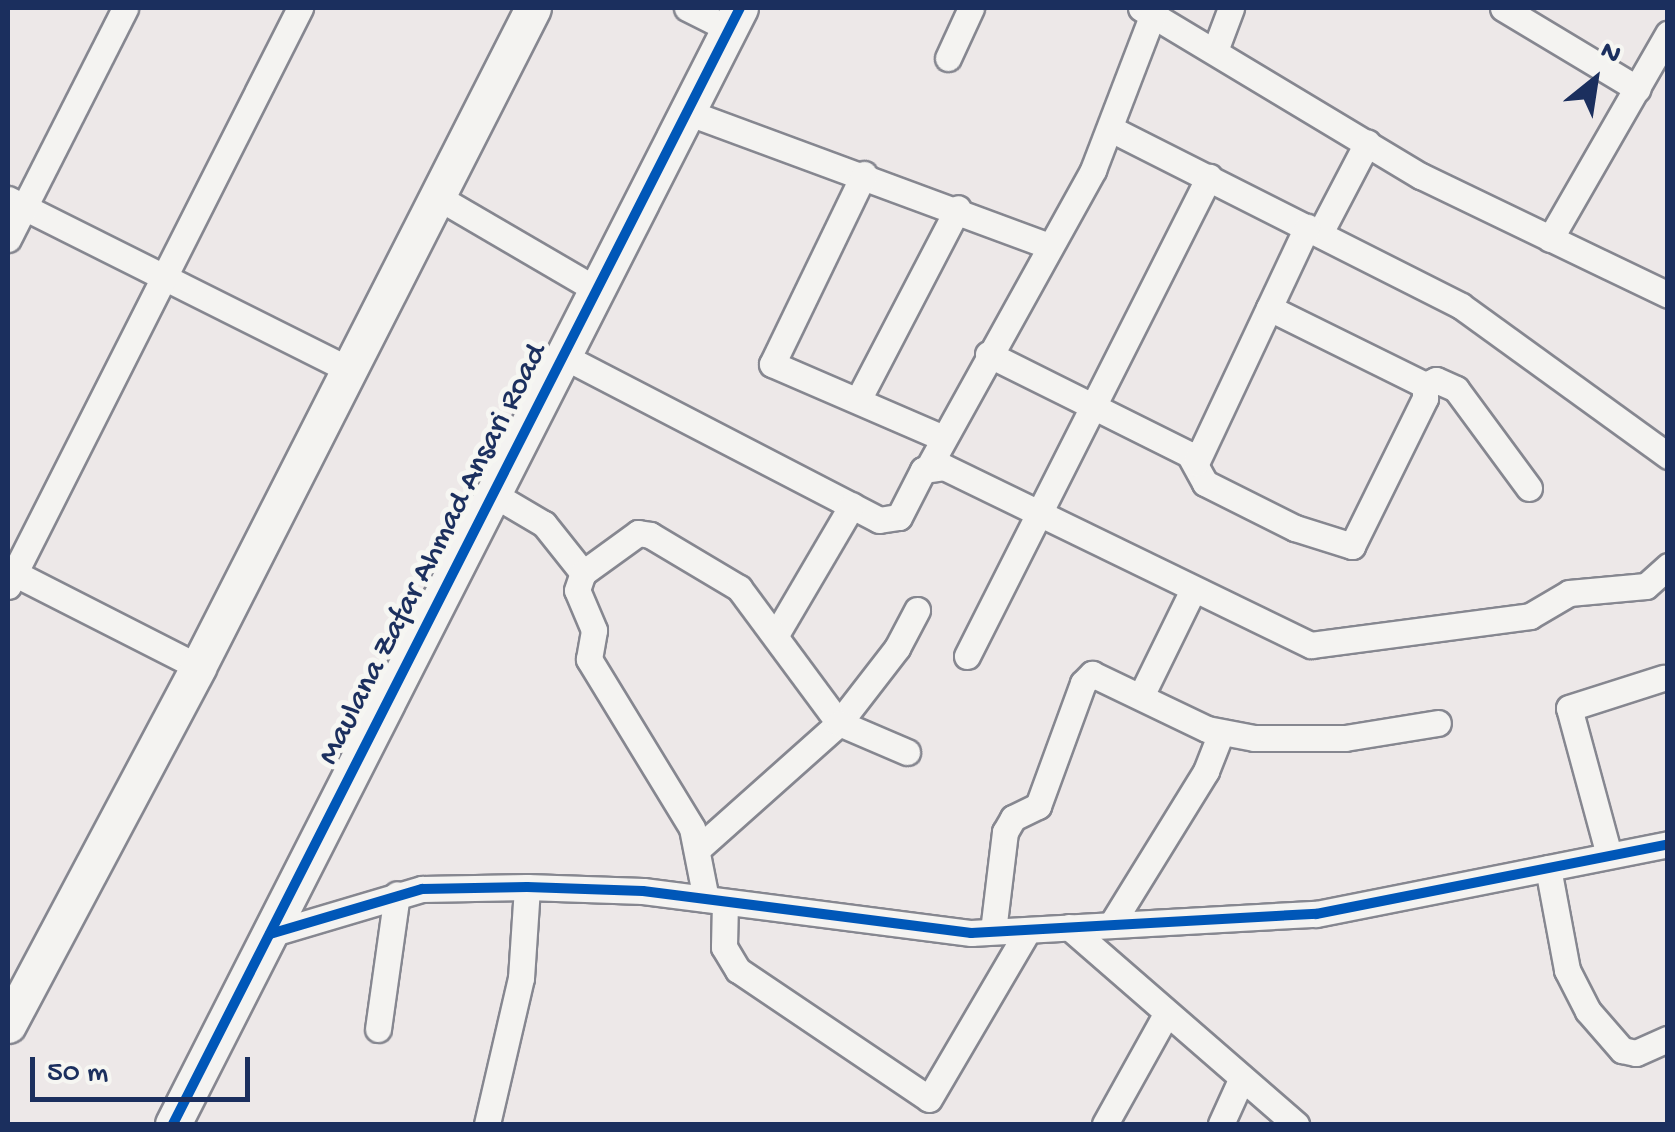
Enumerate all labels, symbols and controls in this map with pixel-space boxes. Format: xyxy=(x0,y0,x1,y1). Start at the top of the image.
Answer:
north arrow xyxy=(1545,30,1645,130)
text: N xyxy=(1594,35,1626,72)
street label: Maulana Zafar Ahmad Ansari Road xyxy=(311,338,557,772)
scale bar xyxy=(35,1037,255,1099)
text: 50 m xyxy=(47,1057,108,1092)

